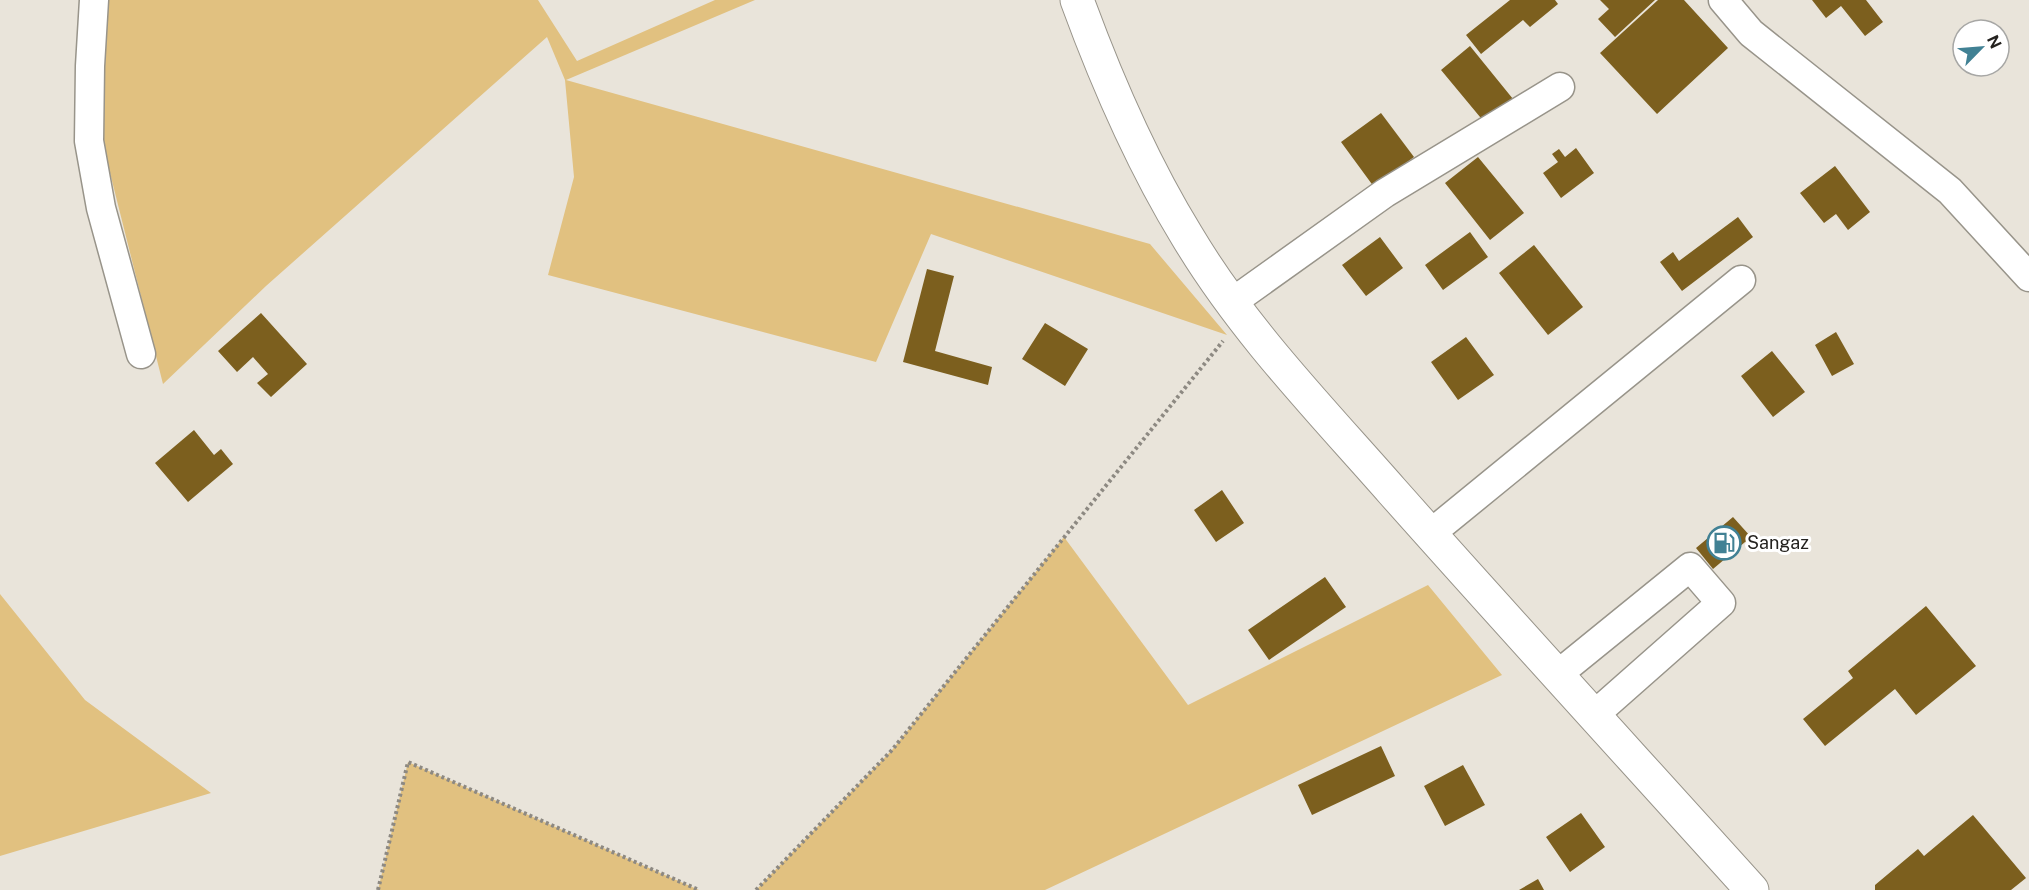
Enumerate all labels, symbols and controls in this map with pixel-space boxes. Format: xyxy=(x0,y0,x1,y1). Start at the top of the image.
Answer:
north arrow xyxy=(1951,18,2011,78)
text: N xyxy=(1983,32,2005,52)
fuel station icon: Sangaz xyxy=(1706,525,1742,561)
place label: Sangaz xyxy=(1747,532,1809,553)

